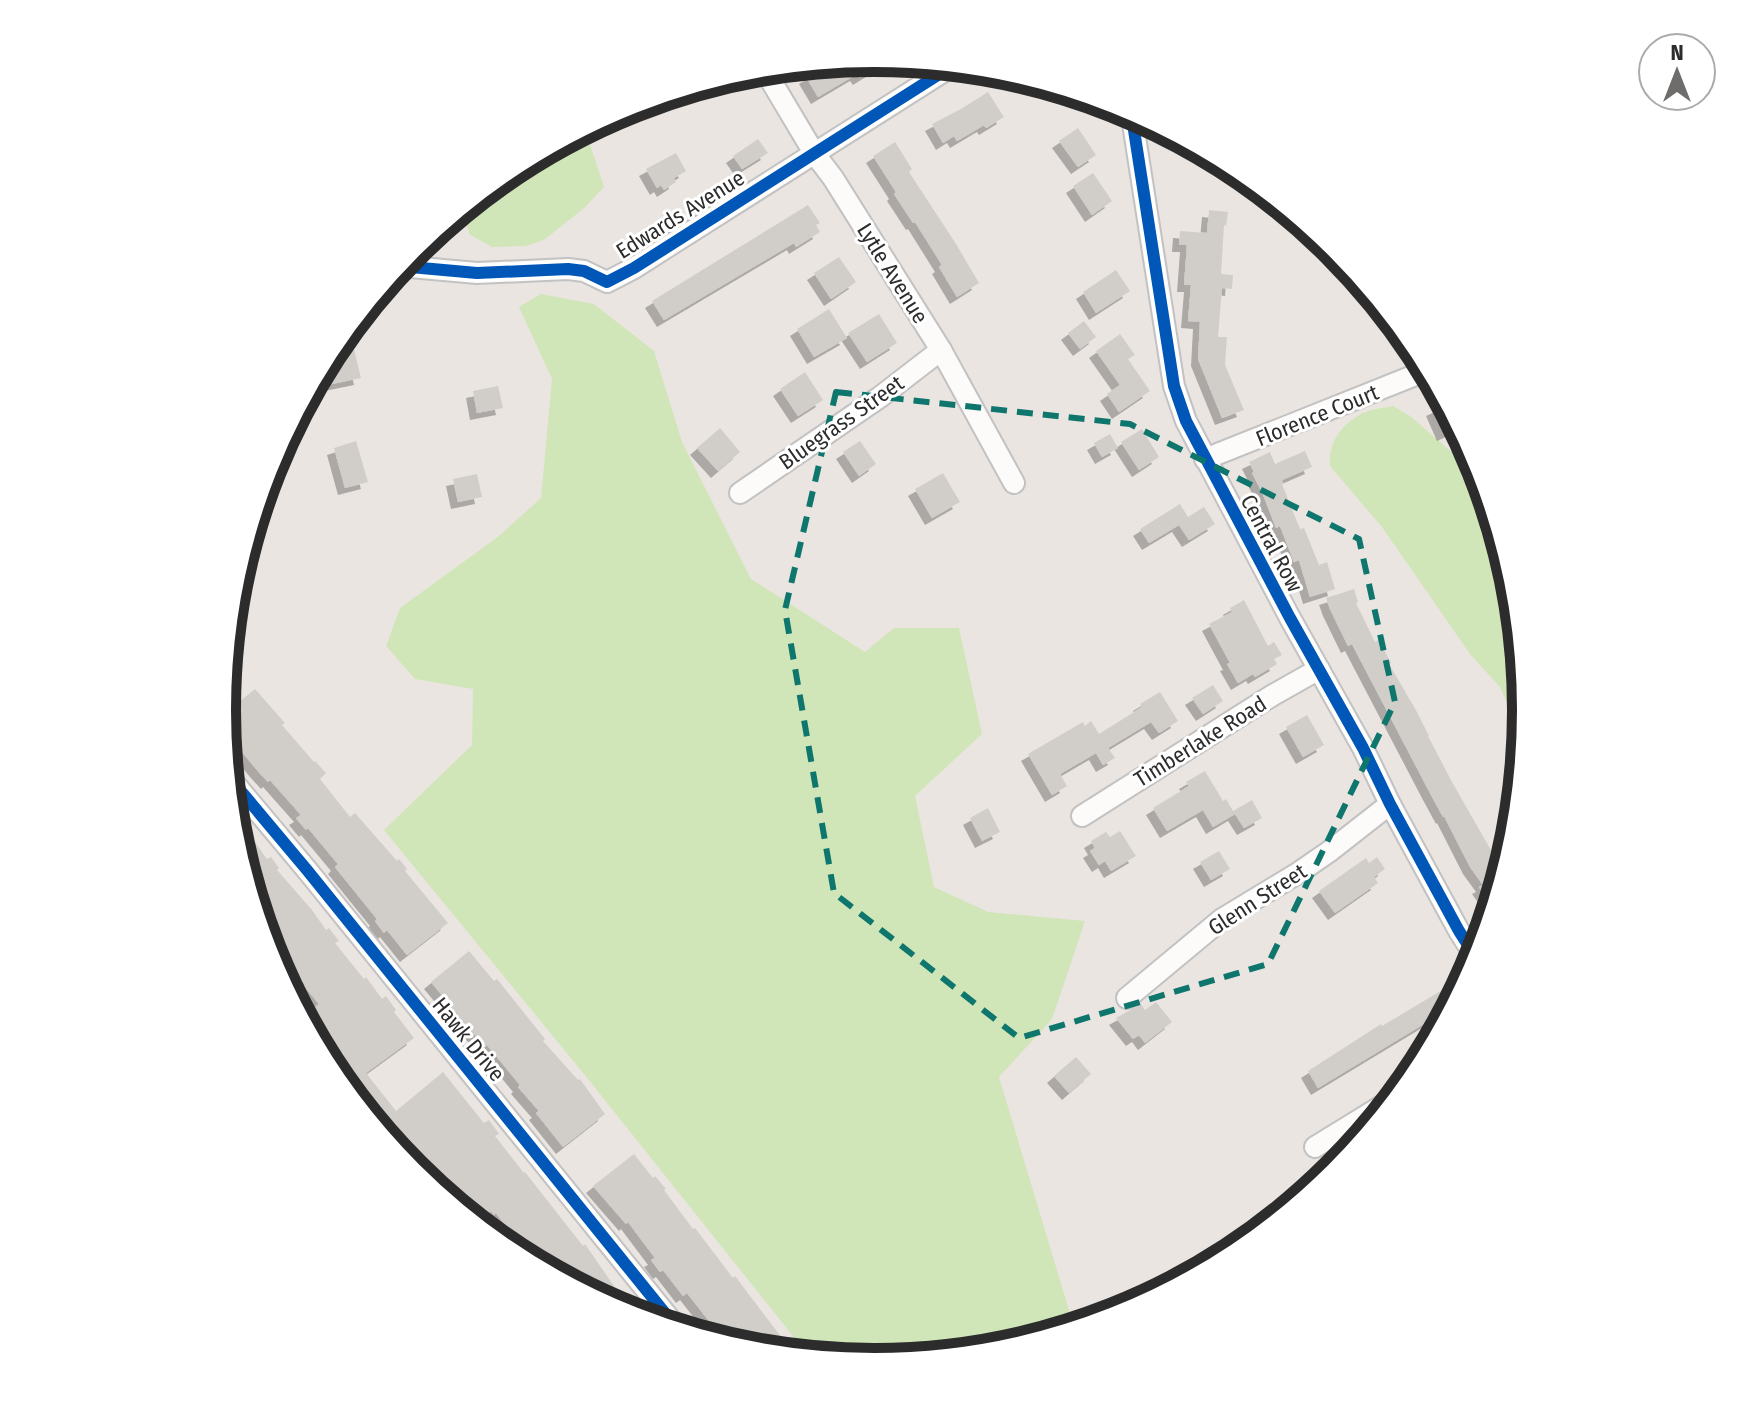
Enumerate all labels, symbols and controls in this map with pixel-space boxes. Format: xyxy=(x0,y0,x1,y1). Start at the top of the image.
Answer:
north arrow xyxy=(1637,32,1717,112)
text: N xyxy=(1670,39,1684,66)
street label: Edwards Avenue xyxy=(611,164,749,265)
street label: Lytle Avenue xyxy=(851,218,934,328)
street label: Bluegrass Street xyxy=(774,369,909,475)
street label: Florence Court xyxy=(1252,378,1383,452)
street label: Central Row xyxy=(1235,490,1308,597)
street label: Timberlake Road xyxy=(1129,690,1271,793)
street label: Glenn Street xyxy=(1203,857,1312,941)
street label: Hawk Drive xyxy=(427,992,511,1087)

